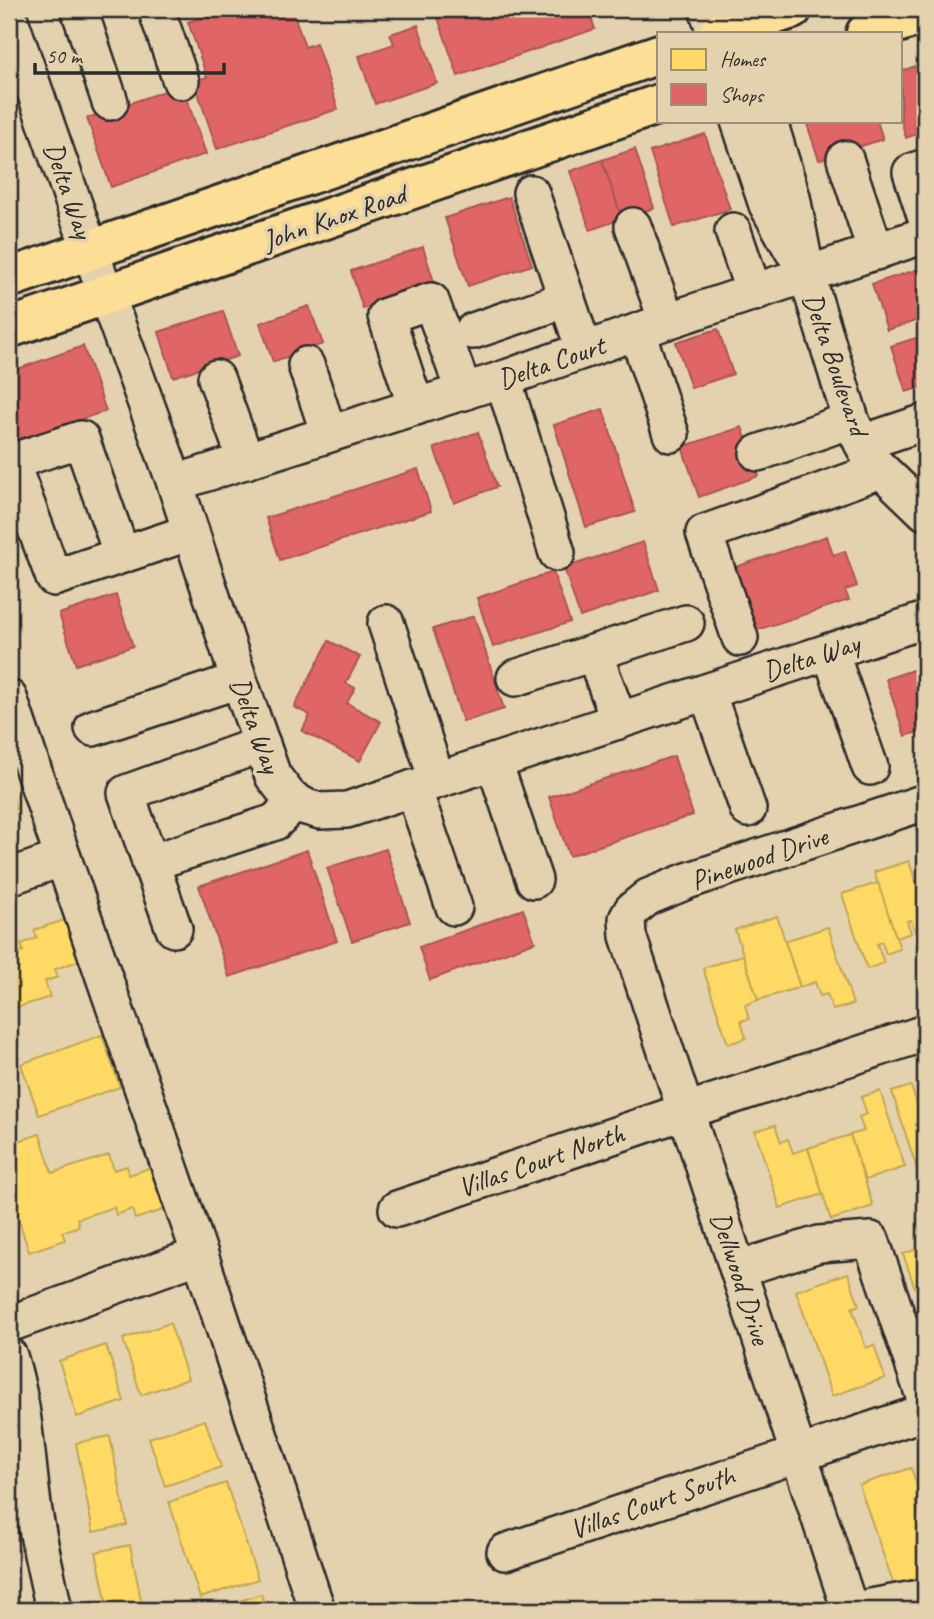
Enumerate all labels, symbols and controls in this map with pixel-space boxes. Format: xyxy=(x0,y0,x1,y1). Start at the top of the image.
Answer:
scale bar xyxy=(35,32,224,76)
legend xyxy=(657,32,902,122)
text: 50 m xyxy=(46,43,84,69)
text: Homes xyxy=(720,46,767,72)
text: Shops xyxy=(720,82,765,108)
street label: Delta Way xyxy=(36,137,102,245)
street label: John Knox Road xyxy=(256,175,414,258)
street label: Delta Boulevard xyxy=(795,288,878,443)
street label: Delta Court xyxy=(493,327,612,397)
street label: Delta Way xyxy=(758,624,866,689)
street label: Delta Way xyxy=(223,672,290,780)
street label: Pinewood Drive xyxy=(686,818,834,898)
street label: Villas Court North xyxy=(453,1115,630,1205)
street label: Dellwood Drive xyxy=(703,1207,779,1350)
street label: Villas Court South xyxy=(565,1457,741,1546)

